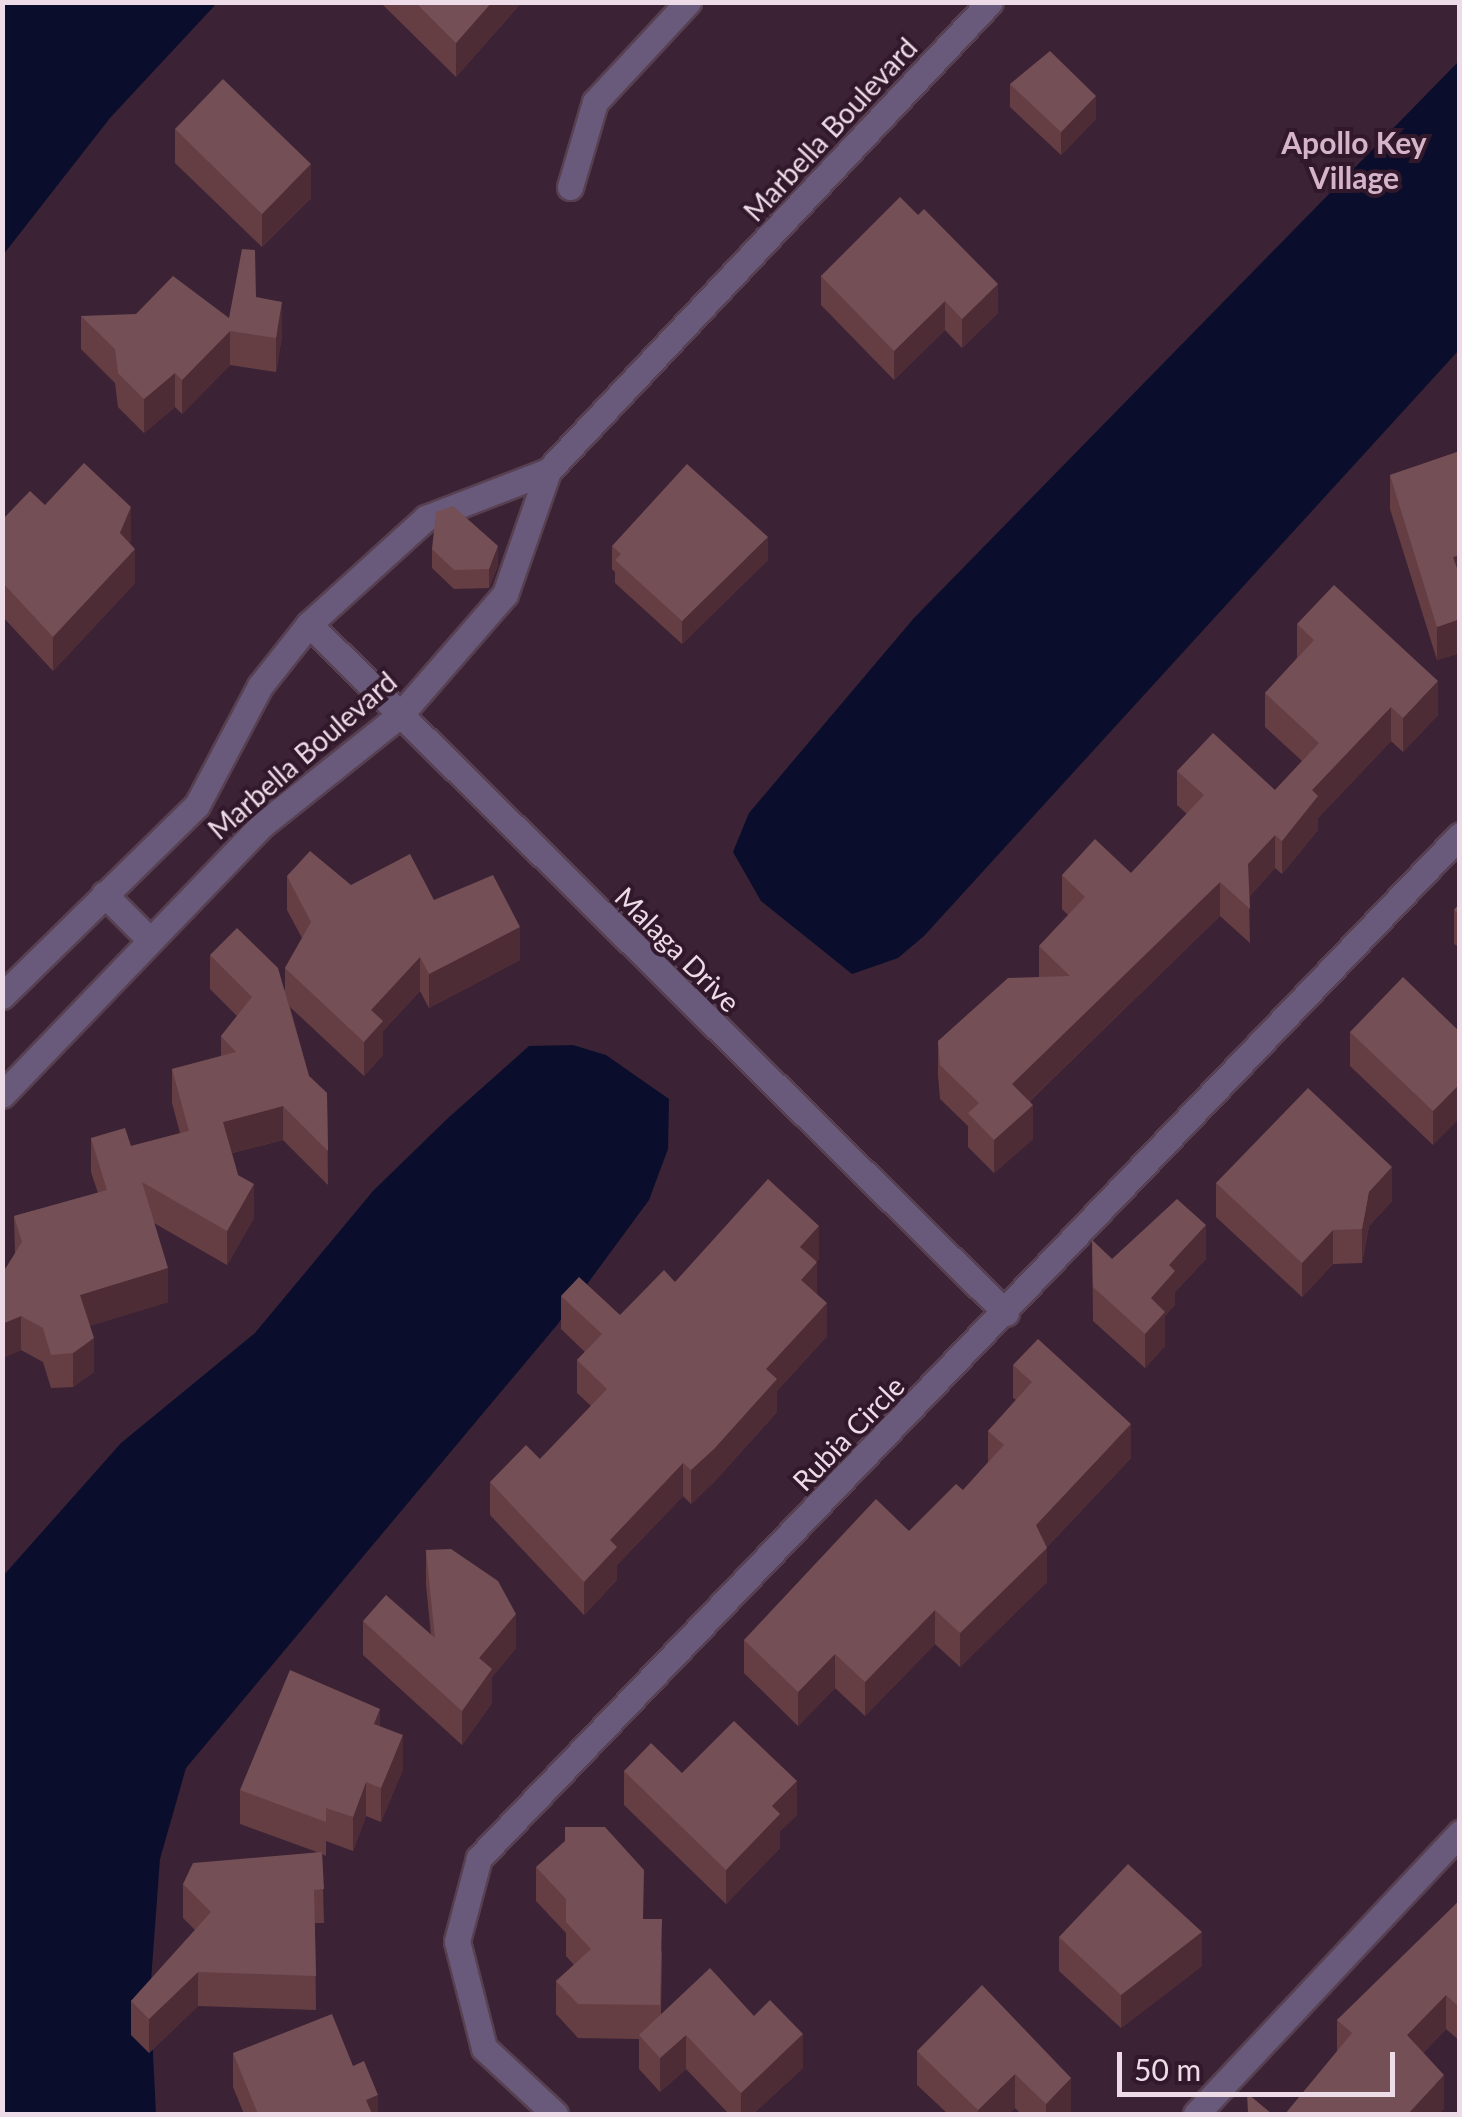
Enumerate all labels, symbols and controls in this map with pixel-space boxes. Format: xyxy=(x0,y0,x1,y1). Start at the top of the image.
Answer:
street label: Marbella Boulevard xyxy=(736,30,924,228)
district label: Apollo Key Village xyxy=(1281,124,1427,194)
street label: Marbella Boulevard xyxy=(201,664,403,846)
street label: Malaga Drive xyxy=(609,880,747,1018)
street label: Rubia Circle xyxy=(785,1369,911,1497)
scale bar xyxy=(1122,2032,1400,2094)
text: 50 m xyxy=(1134,2051,1201,2087)

